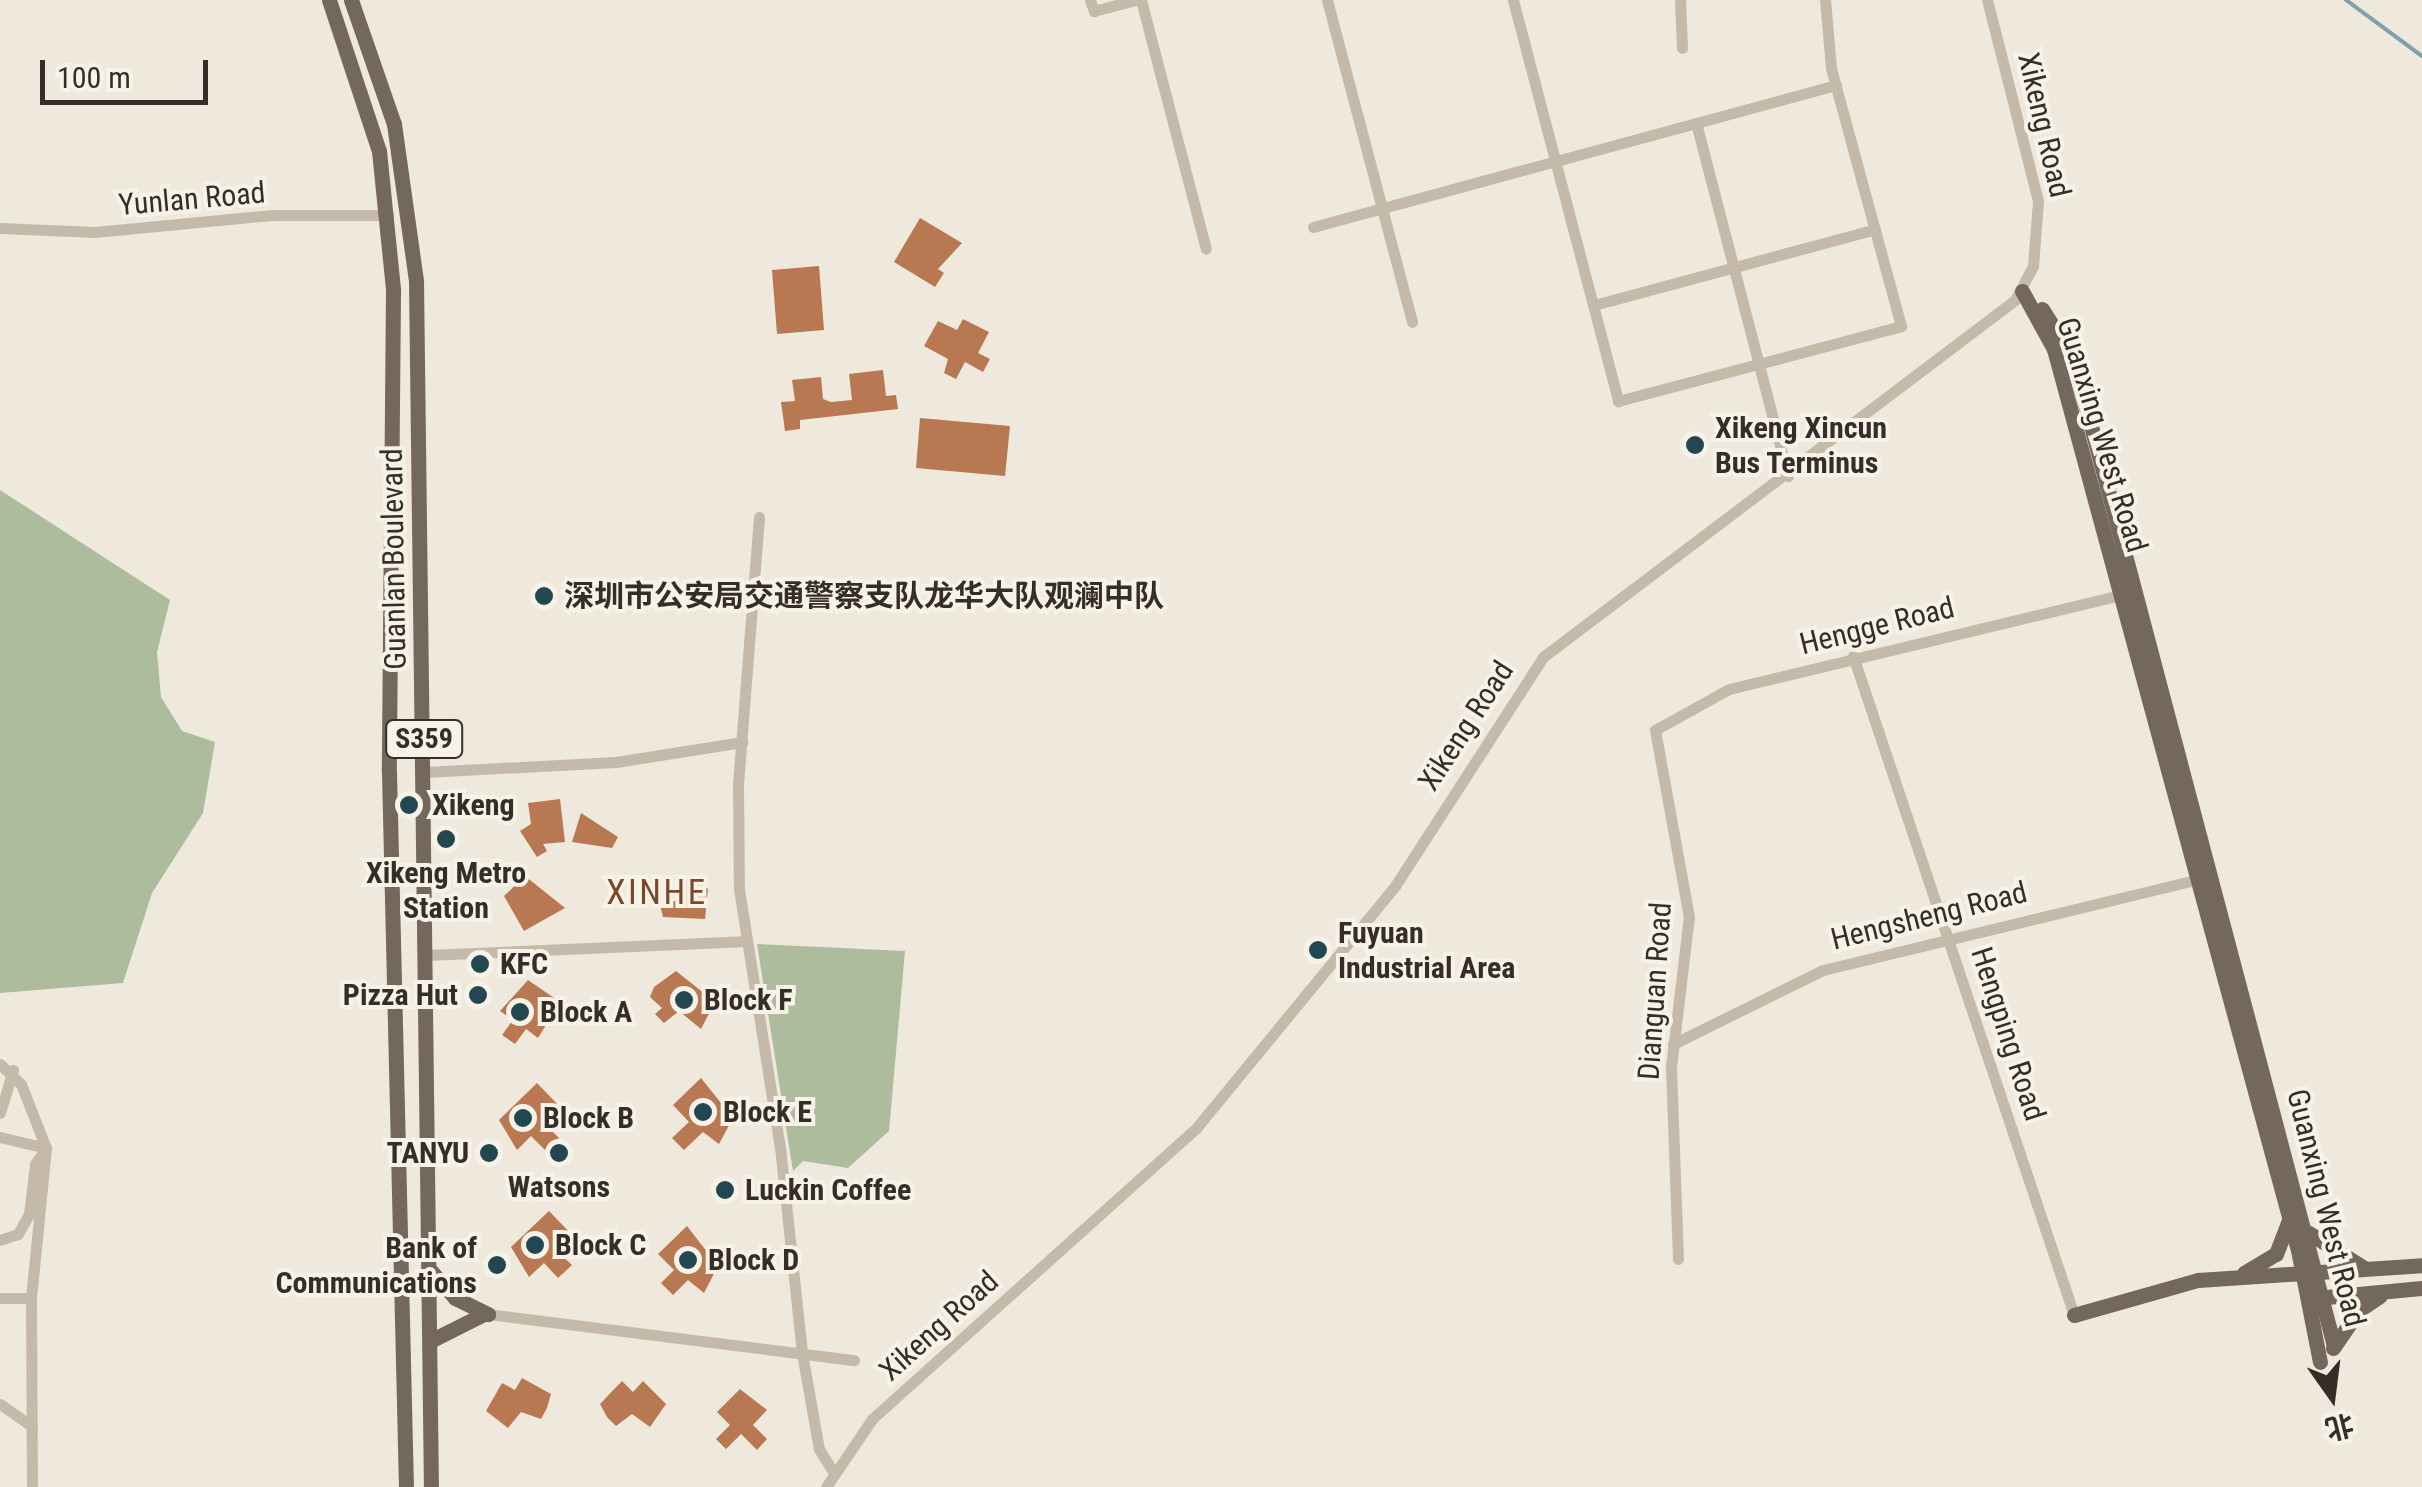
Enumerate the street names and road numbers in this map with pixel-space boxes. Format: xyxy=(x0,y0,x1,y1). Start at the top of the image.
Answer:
street label: Xikeng Road xyxy=(2010,49,2078,201)
street label: Yunlan Road xyxy=(117,175,267,223)
street label: Guanxing West Road xyxy=(2049,313,2155,557)
street label: Guanlan Boulevard xyxy=(374,448,414,670)
street label: Hengge Road xyxy=(1796,589,1958,663)
street label: Xikeng Road xyxy=(1411,654,1521,798)
road number: S359 xyxy=(384,716,464,762)
street label: Hengsheng Road xyxy=(1827,874,2031,958)
street label: Dianguan Road xyxy=(1631,901,1679,1081)
street label: Hengping Road xyxy=(1963,943,2053,1125)
street label: Guanxing West Road xyxy=(2279,1085,2373,1331)
street label: Xikeng Road xyxy=(872,1263,1006,1389)

